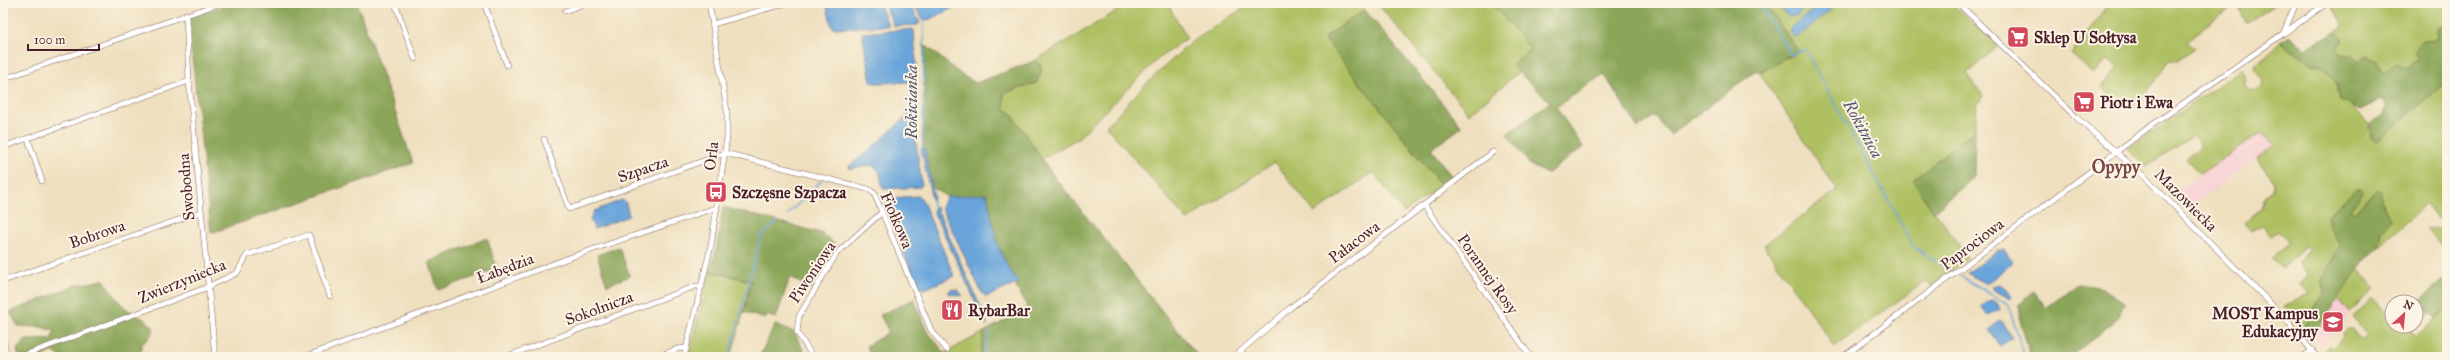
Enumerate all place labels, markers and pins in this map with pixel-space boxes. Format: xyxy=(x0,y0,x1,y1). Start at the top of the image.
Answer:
supermarket icon: Sklep U Sołtysa xyxy=(2005,24,2031,50)
place label: Sklep U Sołtysa xyxy=(2034,28,2138,48)
supermarket icon: Piotr i Ewa xyxy=(2071,89,2097,115)
place label: Piotr i Ewa xyxy=(2100,93,2174,112)
bus stop icon: Szczęsne Szpacza xyxy=(703,179,729,205)
place label: Szczęsne Szpacza xyxy=(732,183,848,203)
restaurant icon: RybarBar xyxy=(939,297,965,323)
place label: RybarBar xyxy=(968,301,1031,321)
place label: MOST Kampus Edukacyjny xyxy=(2212,304,2320,342)
school or university icon: MOST Kampus Edukacyjny xyxy=(2320,309,2346,335)

